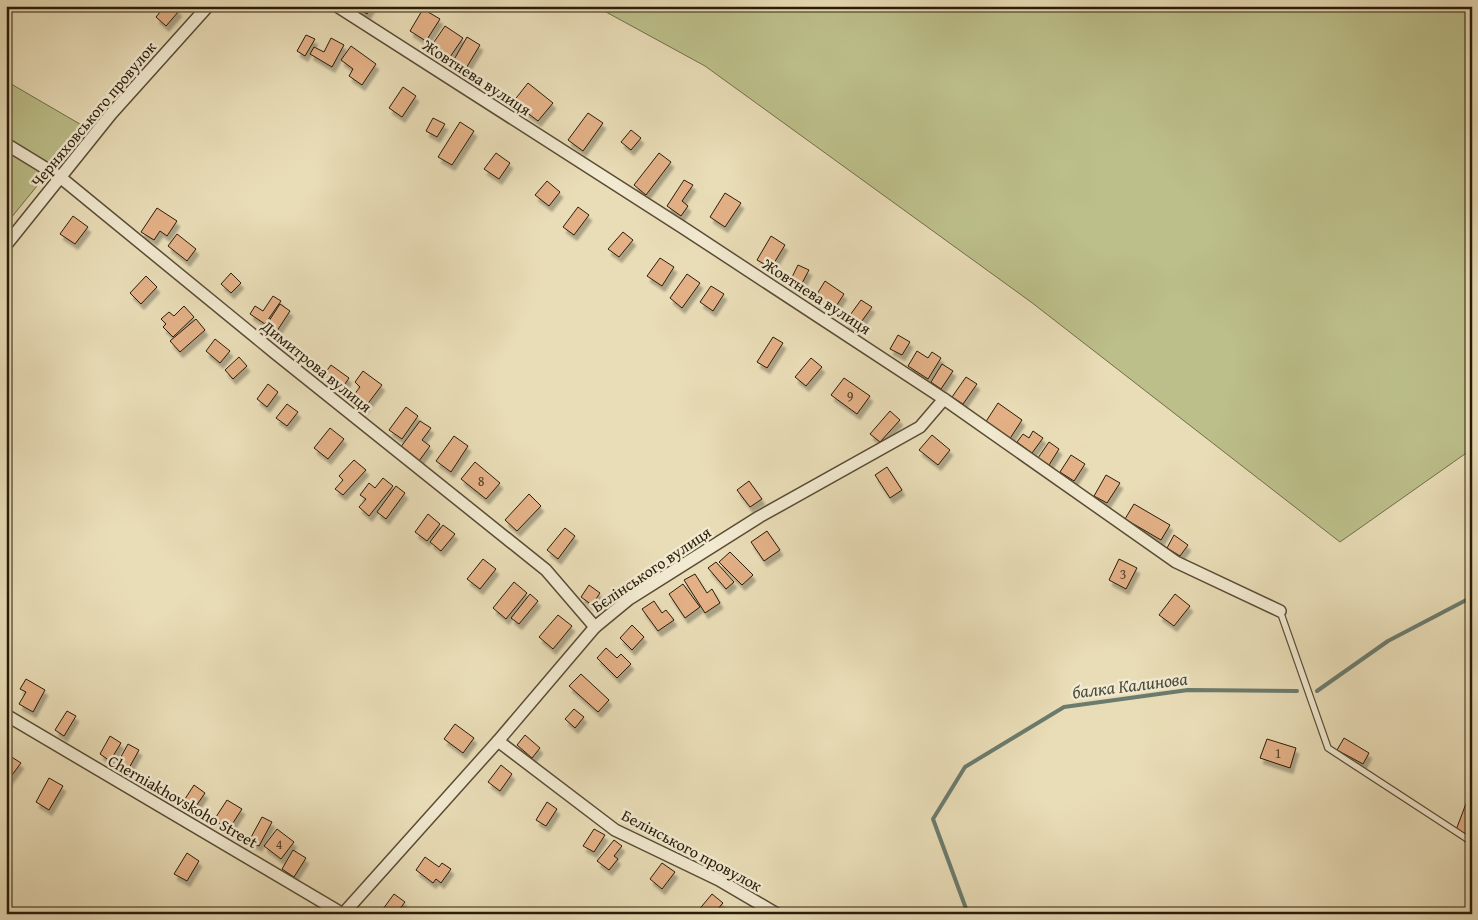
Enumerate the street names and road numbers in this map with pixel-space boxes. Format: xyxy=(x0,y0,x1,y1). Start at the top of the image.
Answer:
street label: Жовтнева вулиця xyxy=(417,32,536,121)
street label: Черняховського провулок xyxy=(25,35,162,192)
street label: Жовтнева вулиця xyxy=(757,251,876,340)
street label: Димитрова вулиця xyxy=(256,313,377,418)
street label: Бєлінського вулиця xyxy=(586,520,716,618)
street label: Cherniakhovskoho Street xyxy=(104,748,263,854)
street label: Белінського провулок xyxy=(618,803,767,897)

